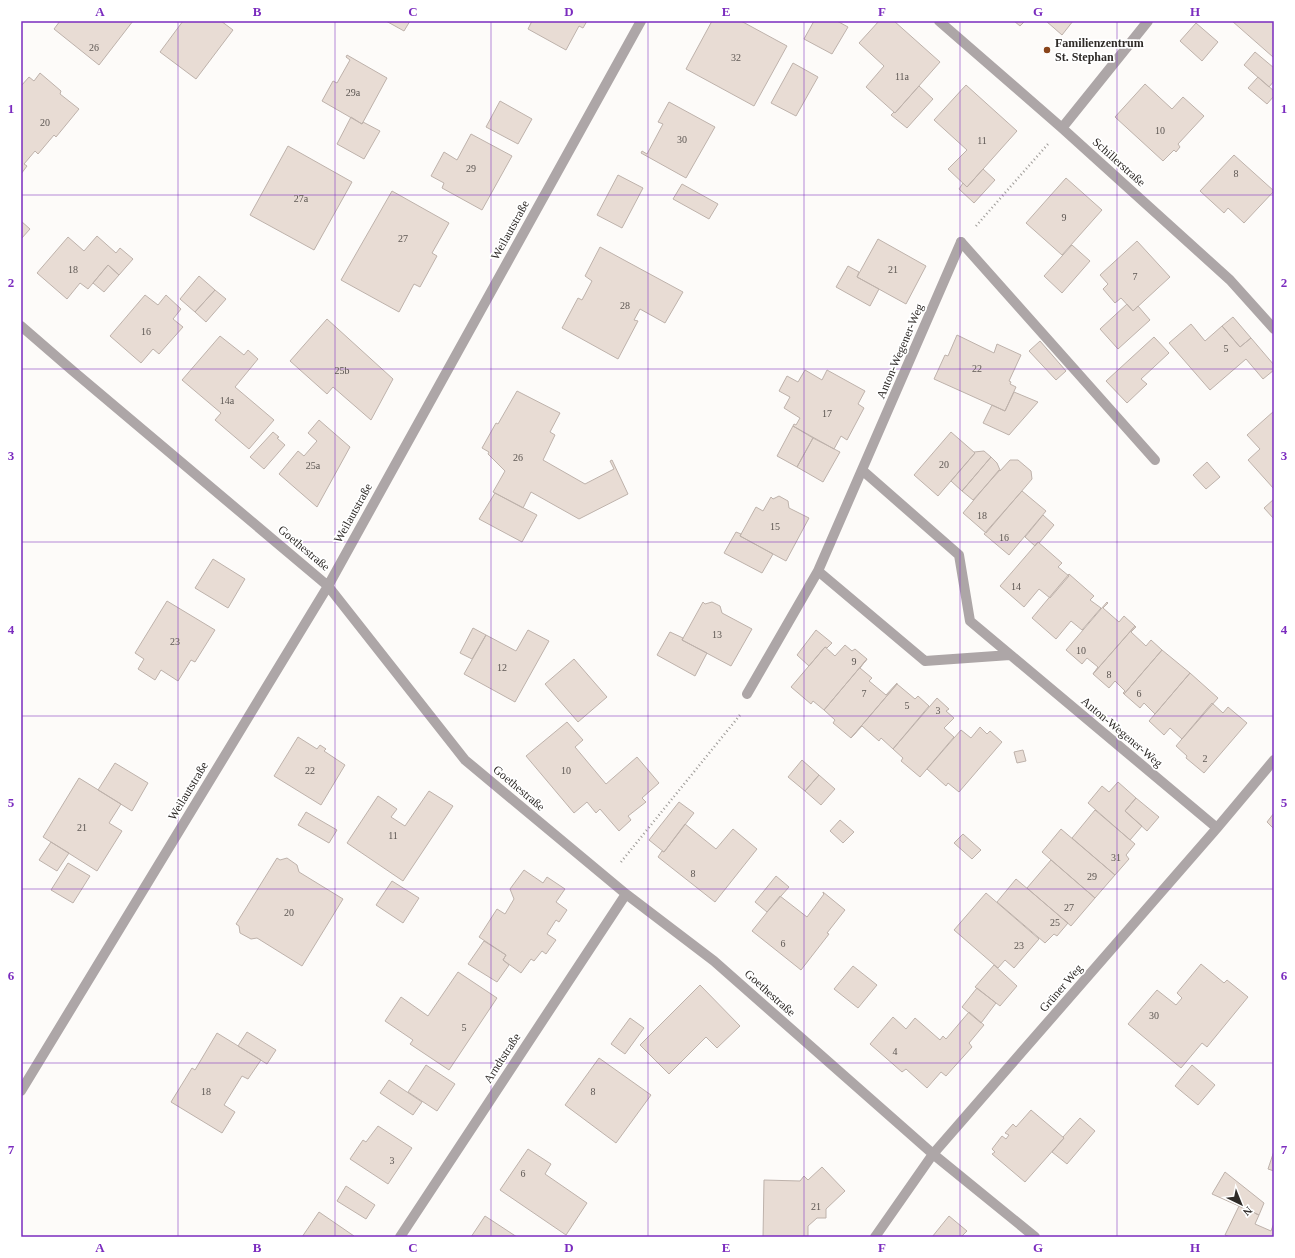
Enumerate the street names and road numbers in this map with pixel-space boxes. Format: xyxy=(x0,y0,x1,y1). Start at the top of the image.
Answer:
street label: Schillerstraße xyxy=(1090,135,1148,189)
street label: Weilautstraße xyxy=(488,198,532,262)
street label: Anton-Wegener-Weg xyxy=(874,301,926,401)
street label: Weilautstraße xyxy=(331,481,375,545)
street label: Goethestraße xyxy=(275,522,333,574)
street label: Anton-Wegener-Weg xyxy=(1079,694,1165,770)
street label: Weilautstraße xyxy=(165,759,211,823)
street label: Goethestraße xyxy=(490,762,548,814)
street label: Grüner Weg xyxy=(1037,961,1085,1015)
street label: Goethestraße xyxy=(742,967,798,1019)
street label: Arndtstraße xyxy=(481,1030,523,1086)

